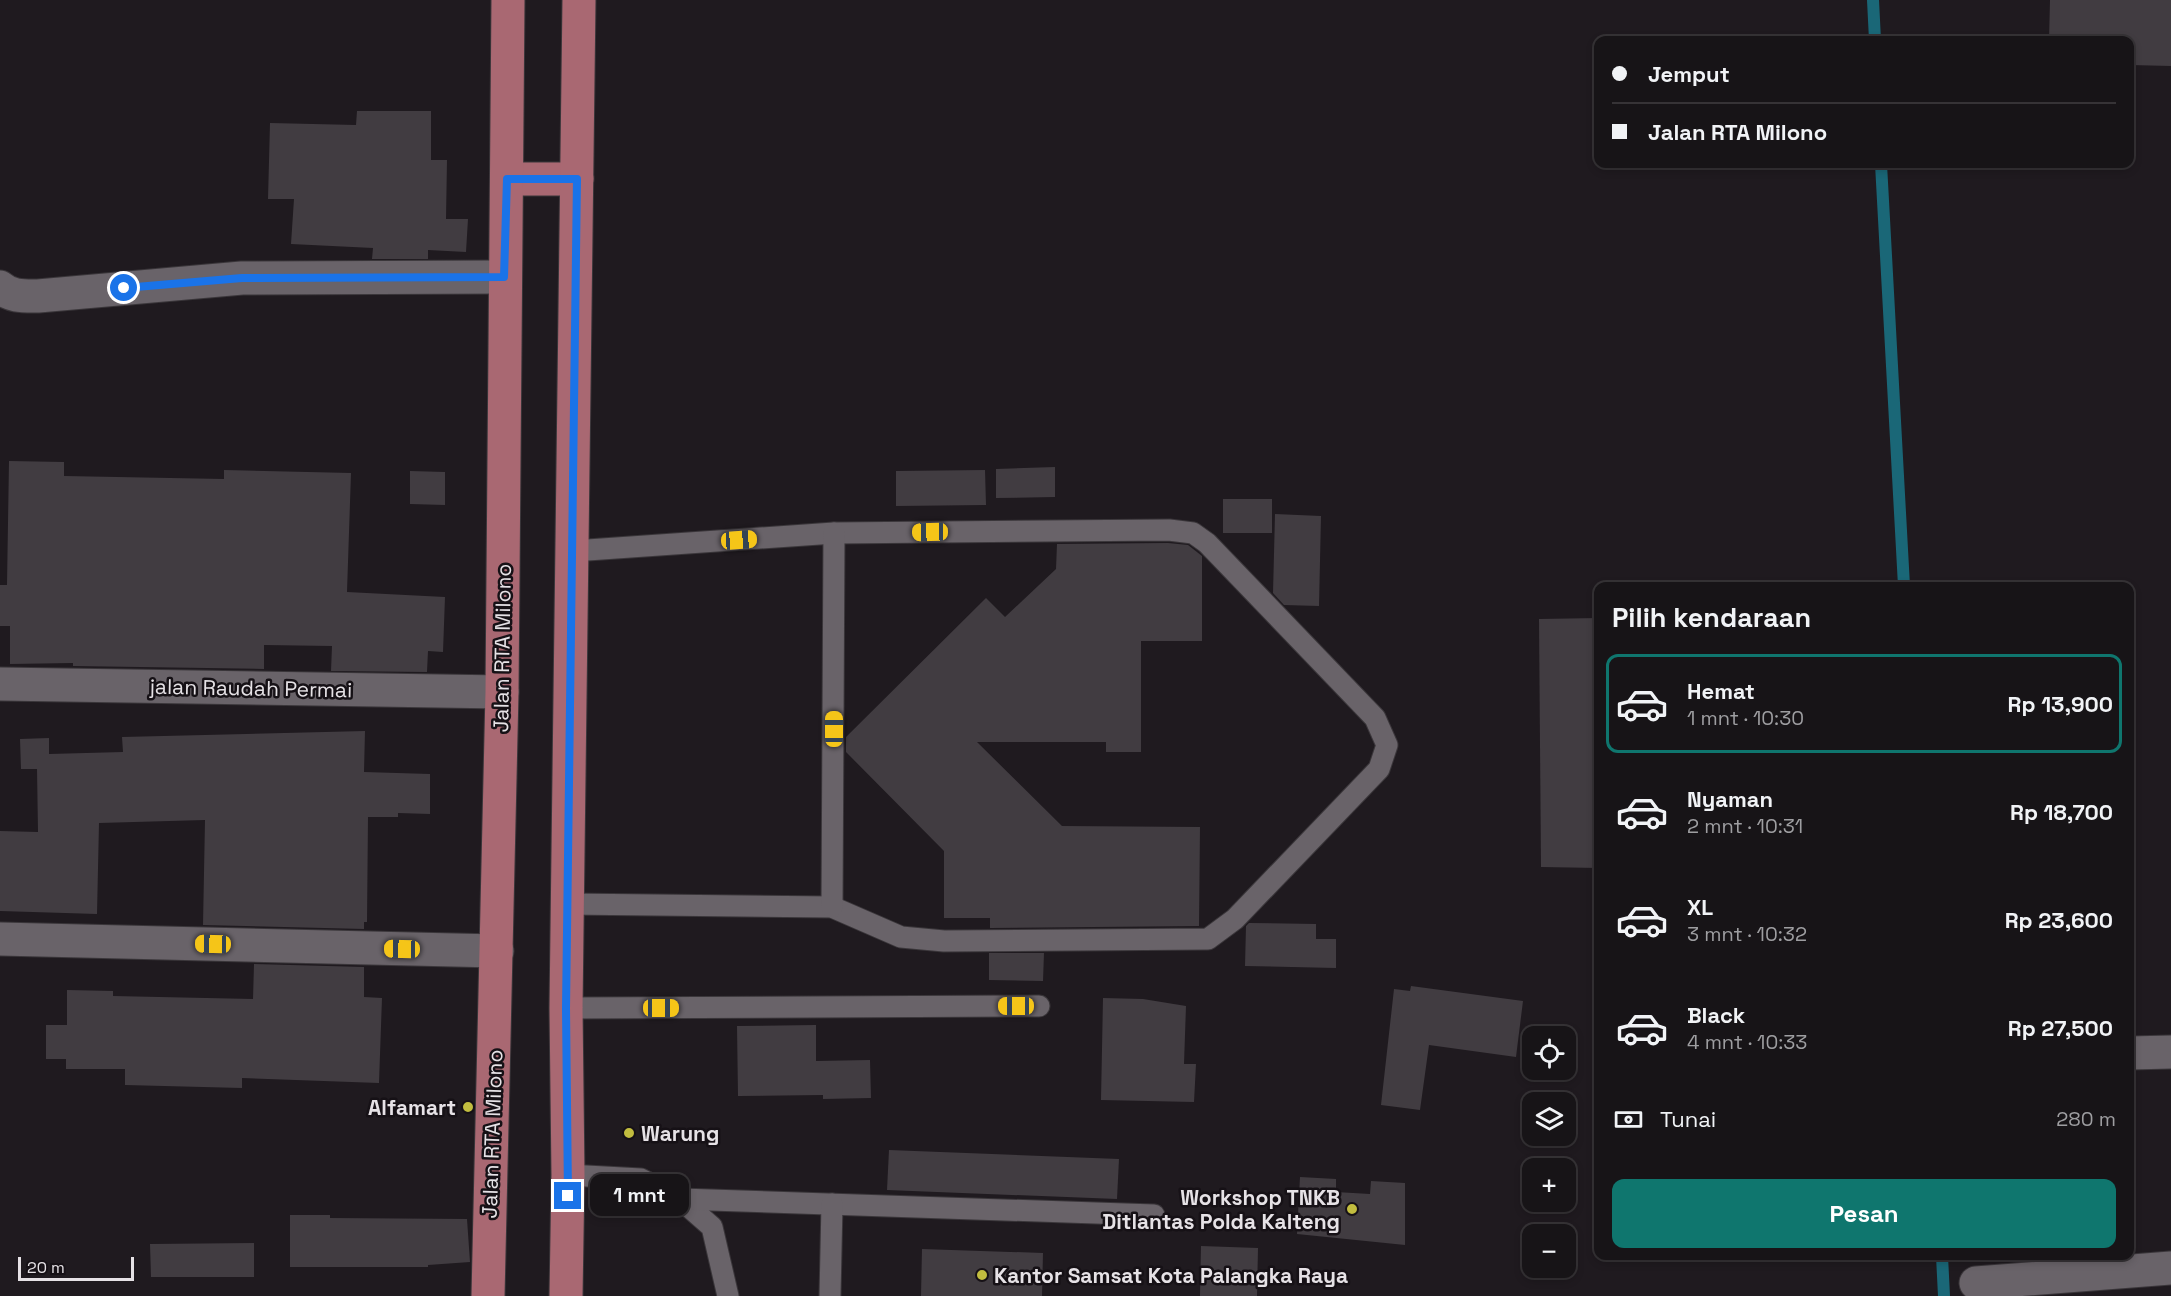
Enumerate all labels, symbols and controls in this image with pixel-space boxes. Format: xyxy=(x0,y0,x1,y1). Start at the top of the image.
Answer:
text: Jemput xyxy=(1648,60,1730,88)
text: Jalan RTA Milono xyxy=(1648,118,1827,146)
route start xyxy=(110,274,137,301)
car xyxy=(912,523,948,541)
car xyxy=(720,530,758,550)
street label: Jalan RTA Milono xyxy=(487,563,517,733)
text: Pilih kendaraan xyxy=(1612,600,1811,635)
street label: jalan Raudah Permai xyxy=(149,673,352,703)
icon: car xyxy=(1615,677,1669,731)
text: Hemat xyxy=(1687,677,1755,705)
text: Rp 13,900 xyxy=(2008,690,2113,718)
text: 1 mnt · 10:30 xyxy=(1687,705,1804,731)
car xyxy=(825,711,843,747)
icon: car xyxy=(1615,785,1669,839)
text: Nyaman xyxy=(1687,785,1773,813)
text: Rp 18,700 xyxy=(2010,798,2113,826)
text: 2 mnt · 10:31 xyxy=(1687,813,1803,839)
icon: car xyxy=(1615,893,1669,947)
text: XL xyxy=(1687,893,1713,921)
text: Rp 23,600 xyxy=(2005,906,2113,934)
text: 3 mnt · 10:32 xyxy=(1687,921,1807,947)
car xyxy=(195,935,231,953)
car xyxy=(384,940,420,958)
car xyxy=(998,997,1034,1015)
car xyxy=(643,999,679,1017)
icon: car xyxy=(1615,1001,1669,1055)
text: Black xyxy=(1687,1001,1745,1029)
text: Rp 27,500 xyxy=(2008,1014,2113,1042)
map controls xyxy=(1522,1026,1576,1278)
button: locate xyxy=(1522,1026,1576,1080)
text: 4 mnt · 10:33 xyxy=(1687,1029,1807,1055)
street label: Jalan RTA Milono xyxy=(476,1049,508,1219)
button: layers xyxy=(1522,1092,1576,1146)
place label: Alfamart xyxy=(368,1094,456,1121)
marker: Alfamart xyxy=(461,1100,475,1114)
icon: cash xyxy=(1612,1103,1645,1136)
text: Tunai xyxy=(1660,1105,1716,1133)
text: 280 m xyxy=(2056,1106,2116,1132)
place label: Warung xyxy=(641,1120,719,1147)
marker: Warung xyxy=(622,1126,636,1140)
button: + xyxy=(1522,1158,1576,1212)
callout: 1 mnt xyxy=(589,1175,688,1217)
button: Pesan xyxy=(1612,1179,2116,1248)
route end xyxy=(554,1182,581,1209)
text: 1 mnt xyxy=(613,1182,666,1208)
place label: Workshop TNKB Ditlantas Polda Kalteng xyxy=(1102,1184,1340,1235)
marker: Workshop TNKB Ditlantas Polda Kalteng xyxy=(1345,1202,1359,1216)
button: − xyxy=(1522,1224,1576,1278)
scale bar xyxy=(18,1254,134,1282)
text: 20 m xyxy=(27,1257,65,1278)
place label: Kantor Samsat Kota Palangka Raya xyxy=(994,1262,1348,1289)
marker: Kantor Samsat Kota Palangka Raya xyxy=(975,1268,989,1282)

